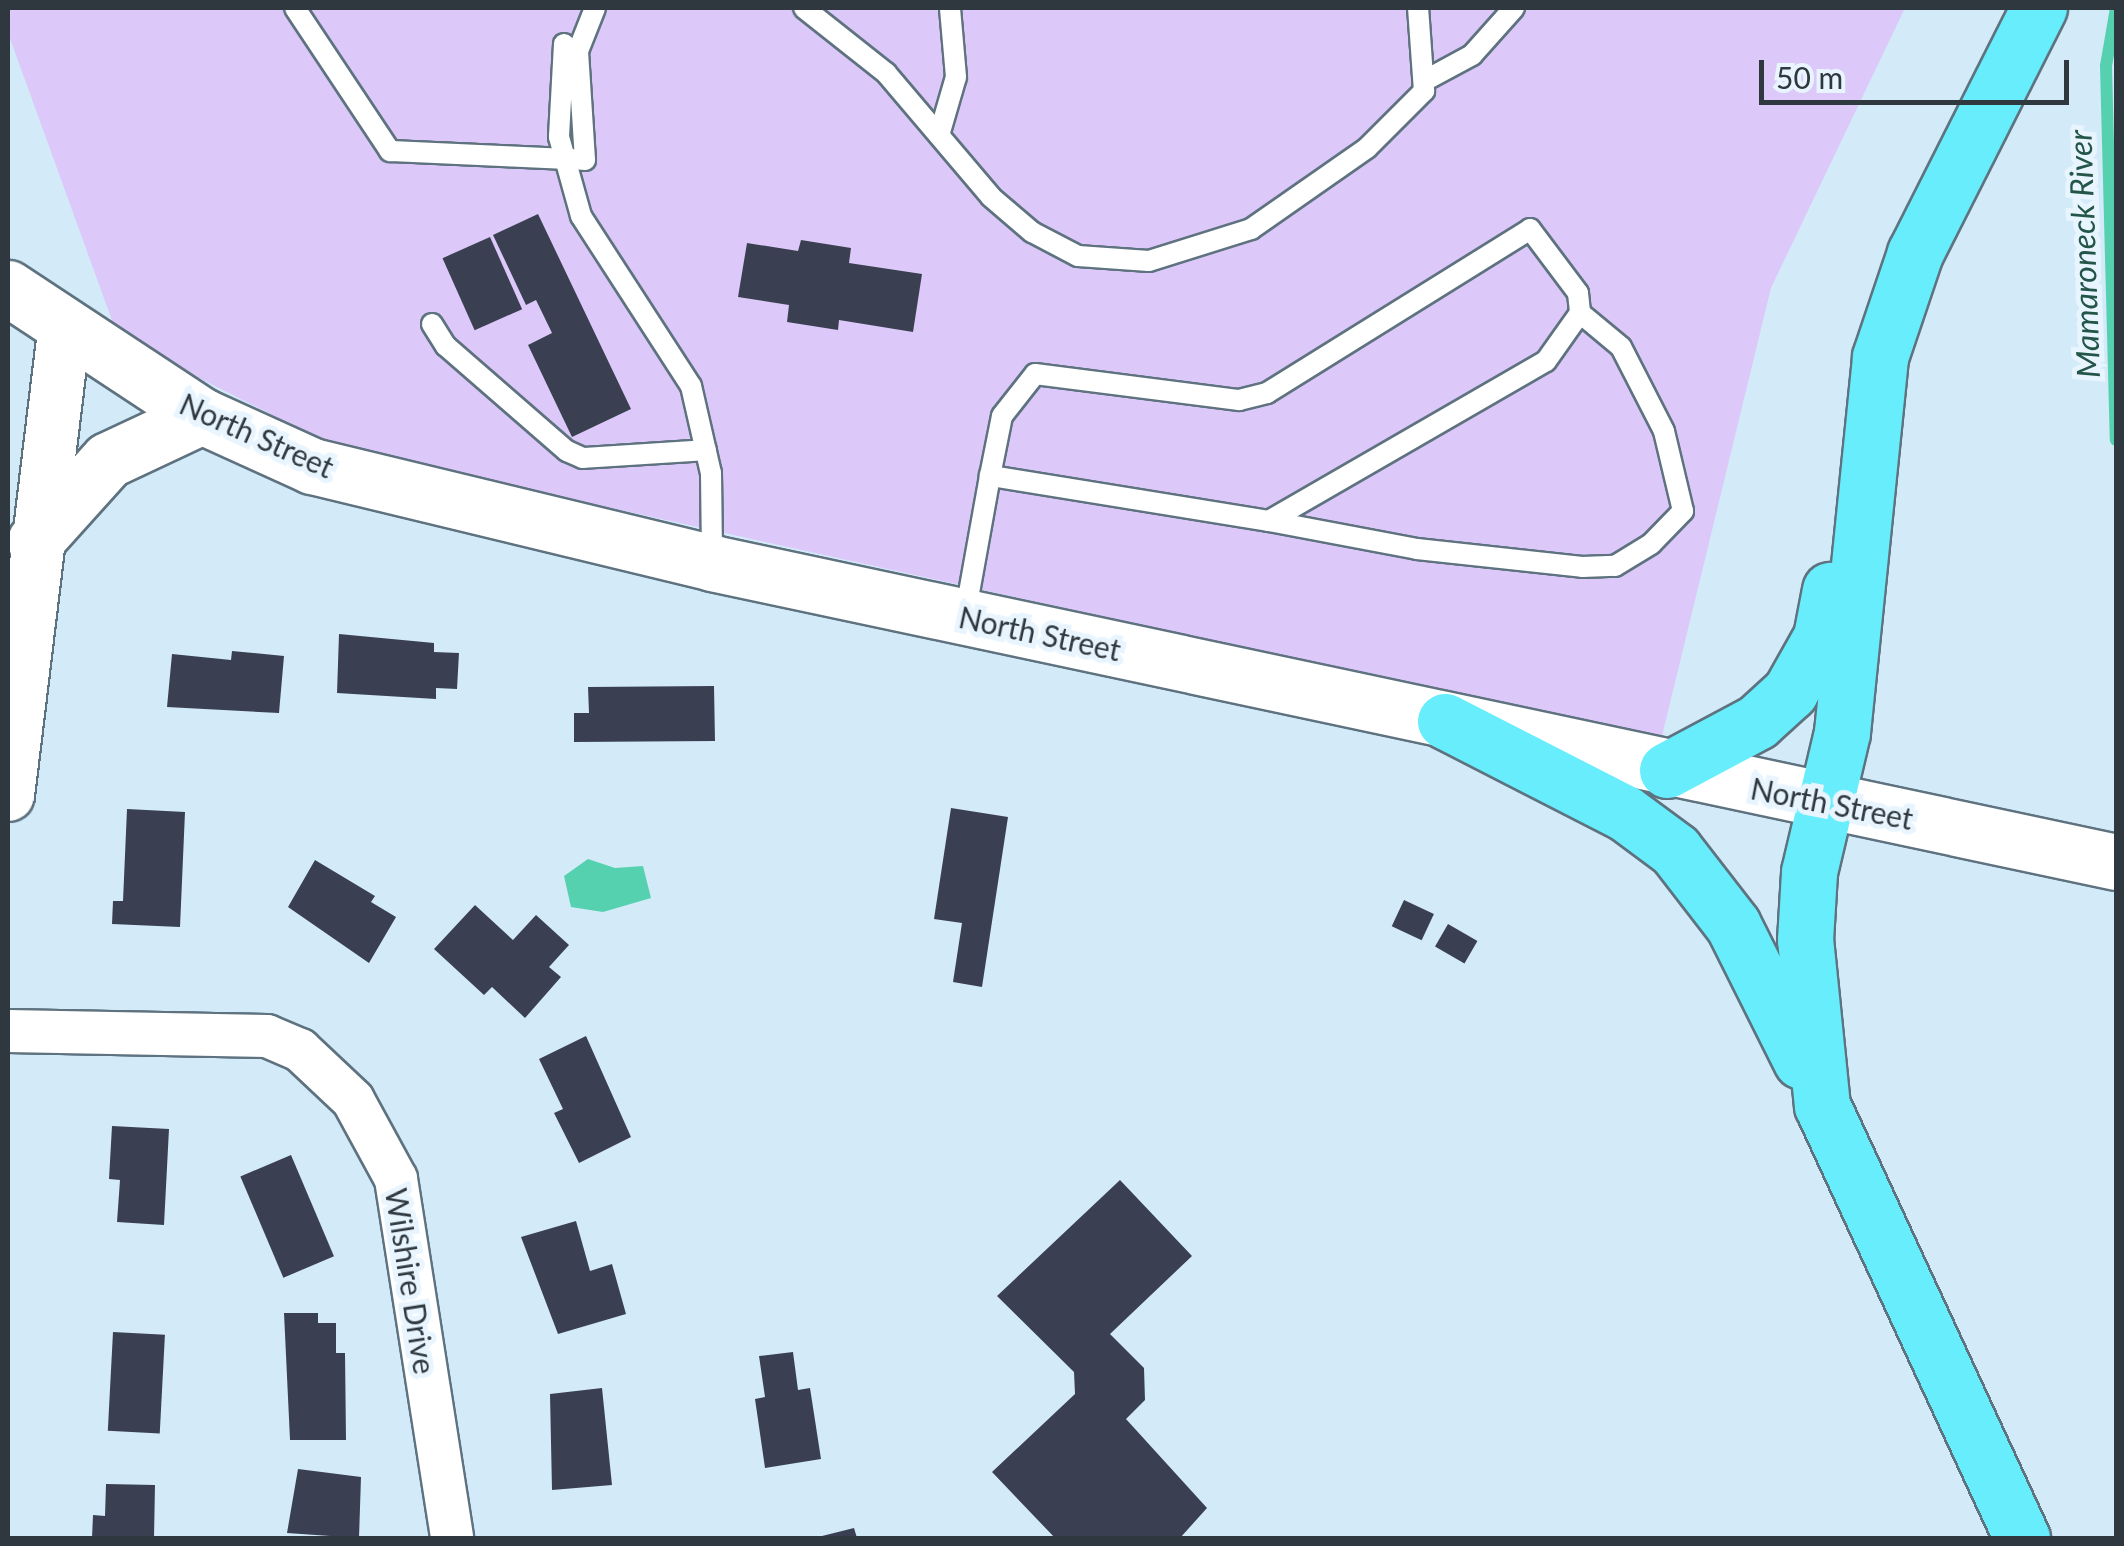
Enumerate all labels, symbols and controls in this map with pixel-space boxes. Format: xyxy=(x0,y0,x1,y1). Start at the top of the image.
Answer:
scale bar xyxy=(1764,40,2074,102)
text: 50 m xyxy=(1776,59,1843,95)
water label: Mamaroneck River xyxy=(2060,129,2108,379)
street label: North Street xyxy=(175,385,339,485)
street label: North Street xyxy=(956,598,1124,668)
street label: North Street xyxy=(1748,770,1916,836)
street label: Wilshire Drive xyxy=(379,1186,443,1376)

